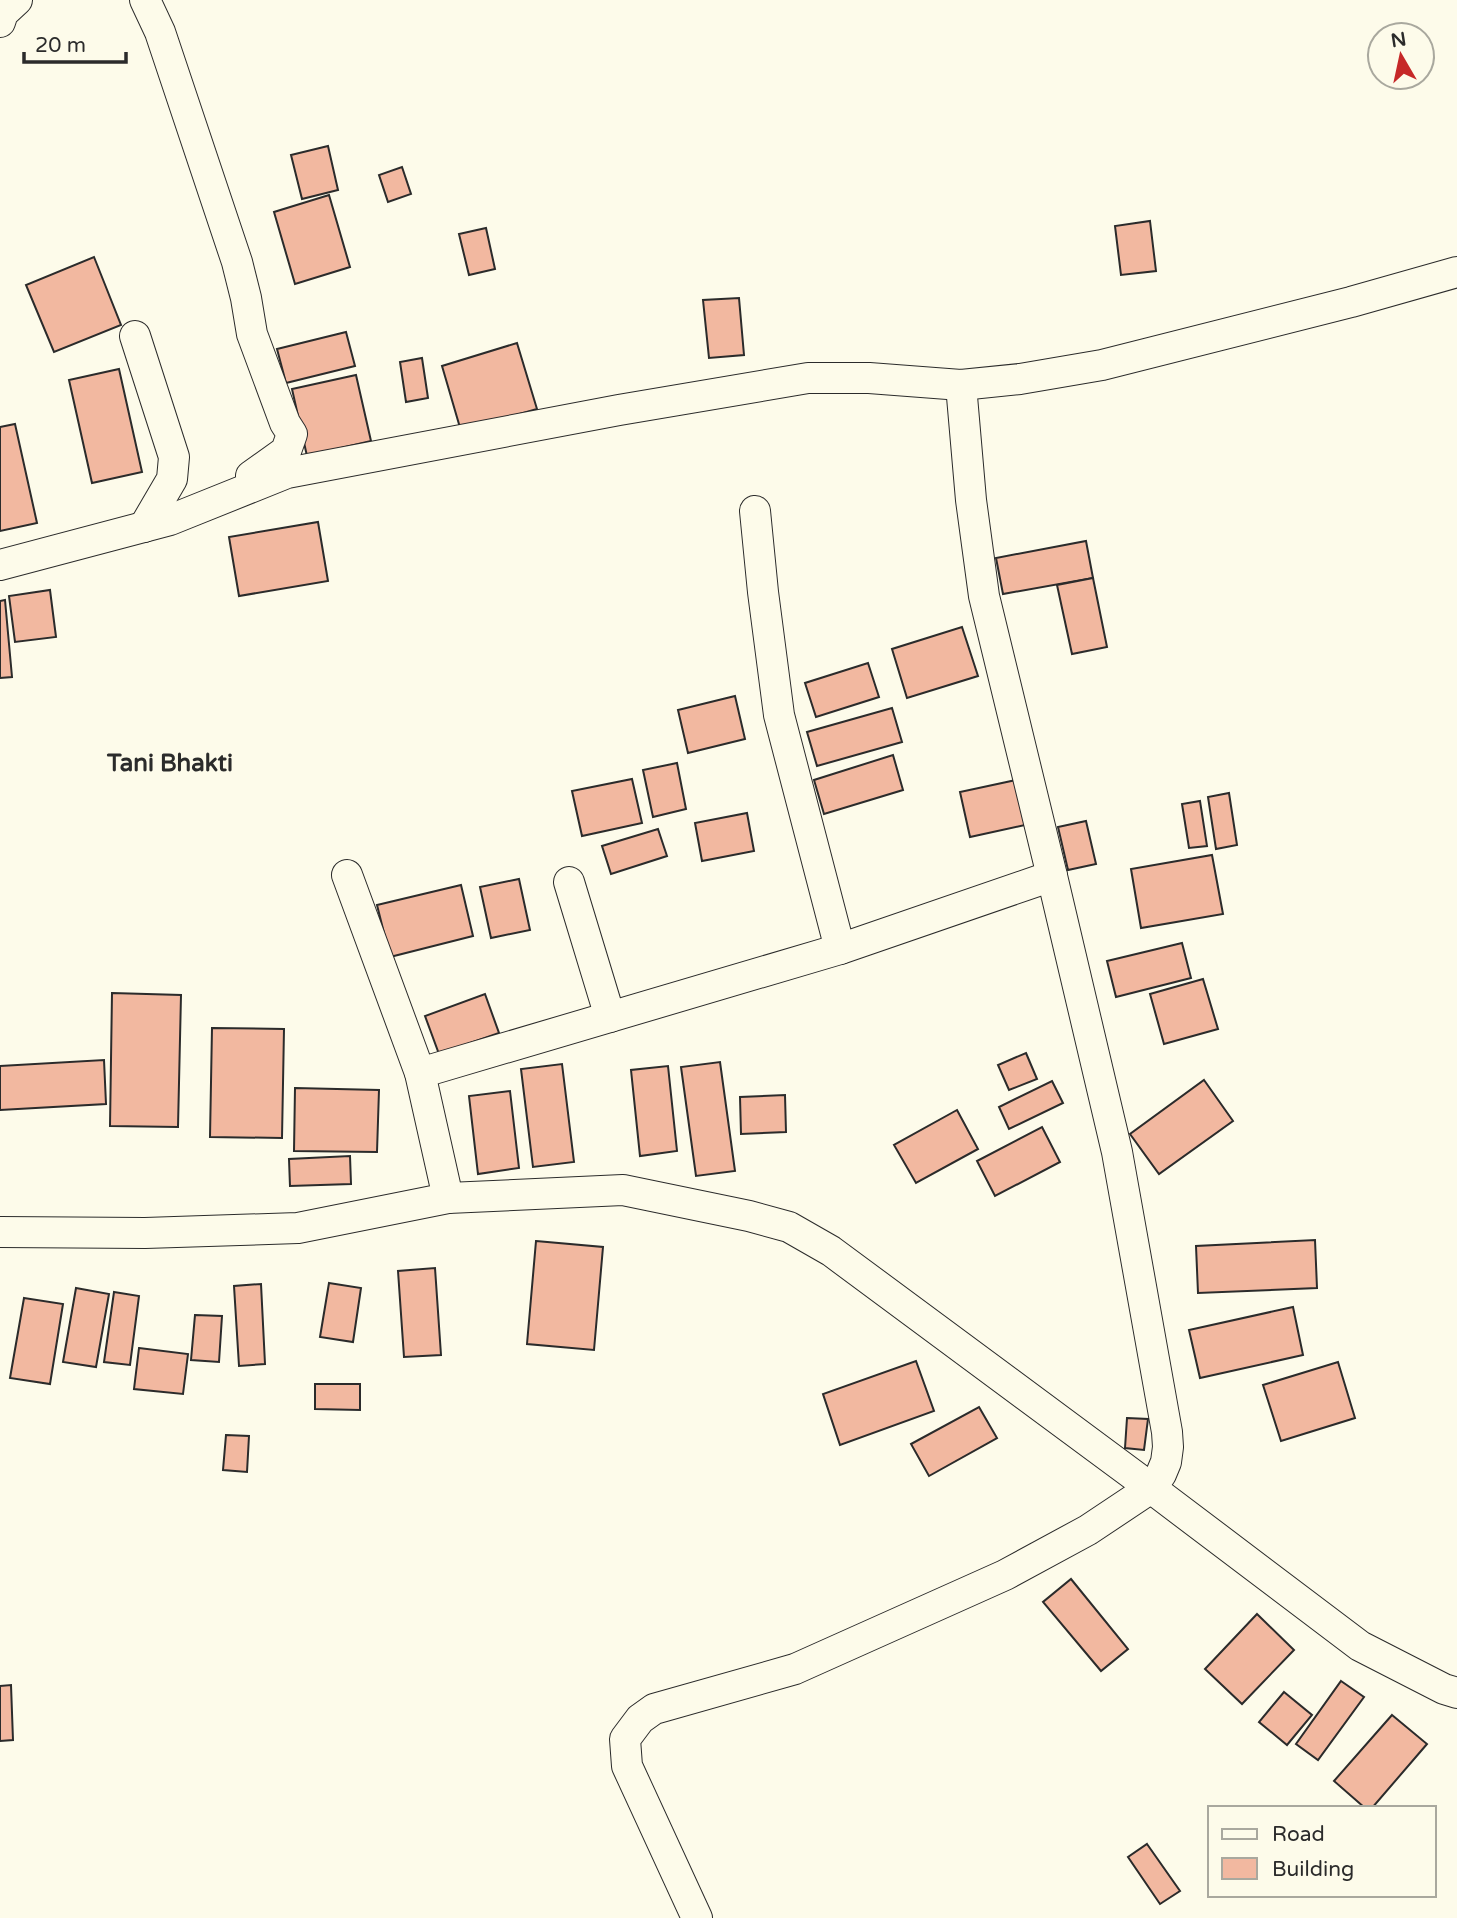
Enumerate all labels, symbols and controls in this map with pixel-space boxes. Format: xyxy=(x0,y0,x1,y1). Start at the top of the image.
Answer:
scale bar xyxy=(24,21,126,65)
north arrow xyxy=(1366,21,1436,91)
text: N xyxy=(1389,28,1408,52)
text: 20 m xyxy=(35,33,86,58)
district label: Tani Bhakti xyxy=(106,749,233,778)
legend xyxy=(1208,1806,1436,1897)
text: Road xyxy=(1272,1822,1325,1847)
text: Building xyxy=(1272,1857,1354,1882)

